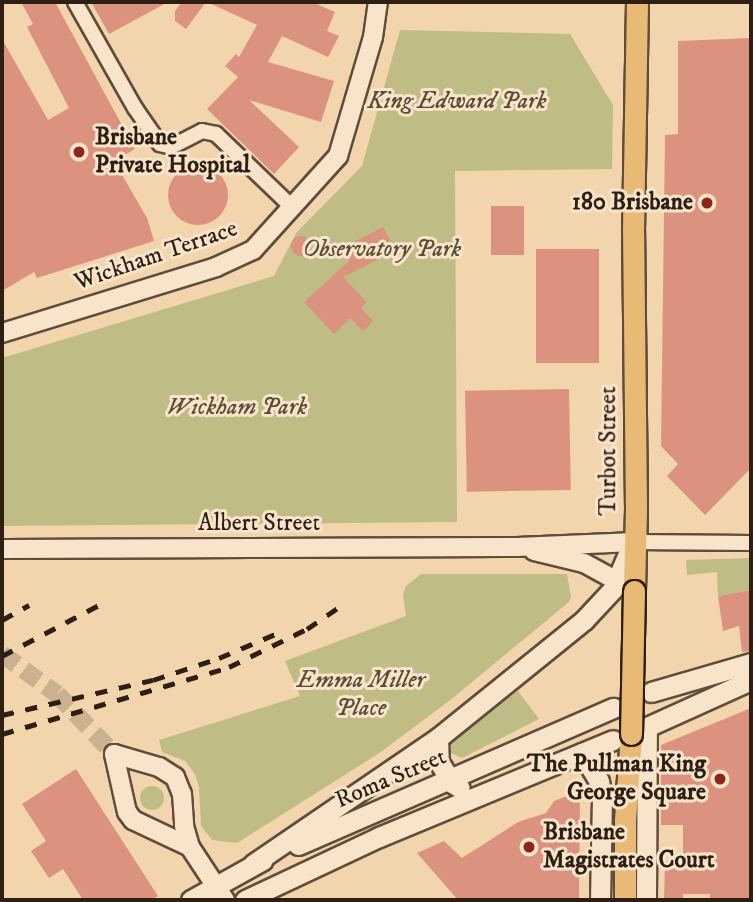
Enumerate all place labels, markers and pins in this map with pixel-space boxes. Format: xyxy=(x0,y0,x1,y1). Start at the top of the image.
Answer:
place label: Brisbane Private Hospital xyxy=(95,124,250,180)
marker: Brisbane Private Hospital xyxy=(69,142,89,162)
place label: 180 Brisbane xyxy=(572,189,693,217)
marker: 180 Brisbane xyxy=(699,195,715,211)
place label: The Pullman King George Square xyxy=(527,751,706,807)
marker: The Pullman King George Square xyxy=(712,771,728,787)
place label: Brisbane Magistrates Court xyxy=(543,819,714,875)
marker: Brisbane Magistrates Court xyxy=(521,839,537,855)

